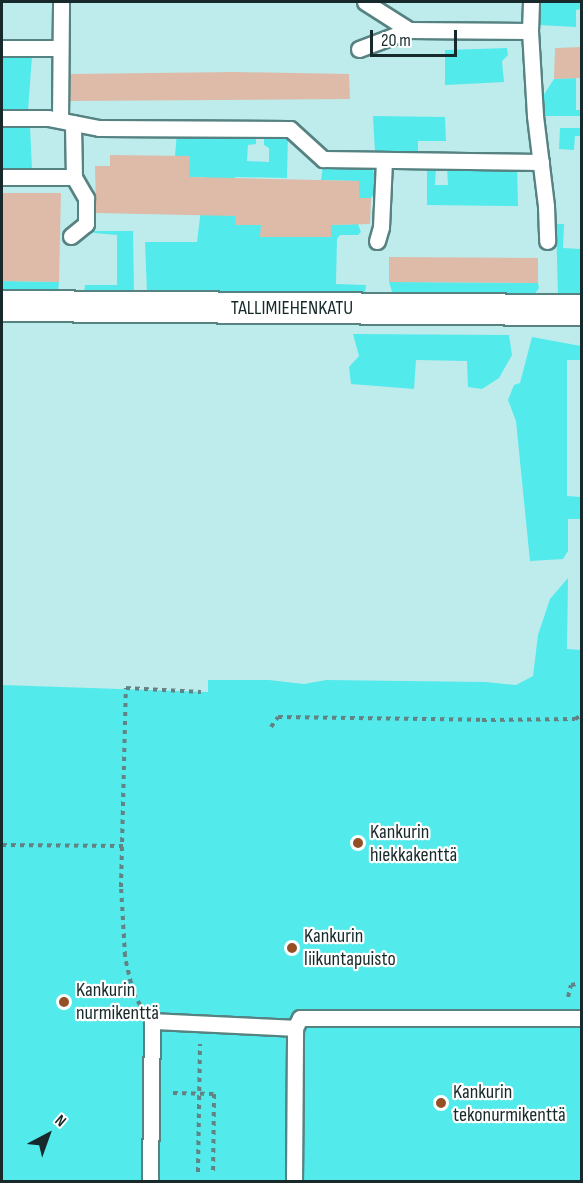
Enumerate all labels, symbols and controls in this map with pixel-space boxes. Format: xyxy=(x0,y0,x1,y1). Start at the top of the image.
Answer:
scale bar xyxy=(373,18,460,56)
text: 20 m xyxy=(381,30,411,51)
street label: TALLIMIEHENKATU xyxy=(231,296,353,320)
place label: Kankurin hiekkakenttä xyxy=(370,820,457,867)
marker: Kankurin hiekkakenttä xyxy=(351,836,365,850)
place label: Kankurin liikuntapuisto xyxy=(304,924,396,971)
marker: Kankurin liikuntapuisto xyxy=(285,941,299,955)
place label: Kankurin nurmikenttä xyxy=(76,978,159,1025)
marker: Kankurin nurmikenttä xyxy=(57,995,71,1009)
place label: Kankurin tekonurmikenttä xyxy=(453,1080,566,1127)
marker: Kankurin tekonurmikenttä xyxy=(434,1096,448,1110)
north arrow xyxy=(18,1105,78,1165)
text: N xyxy=(51,1111,70,1131)

